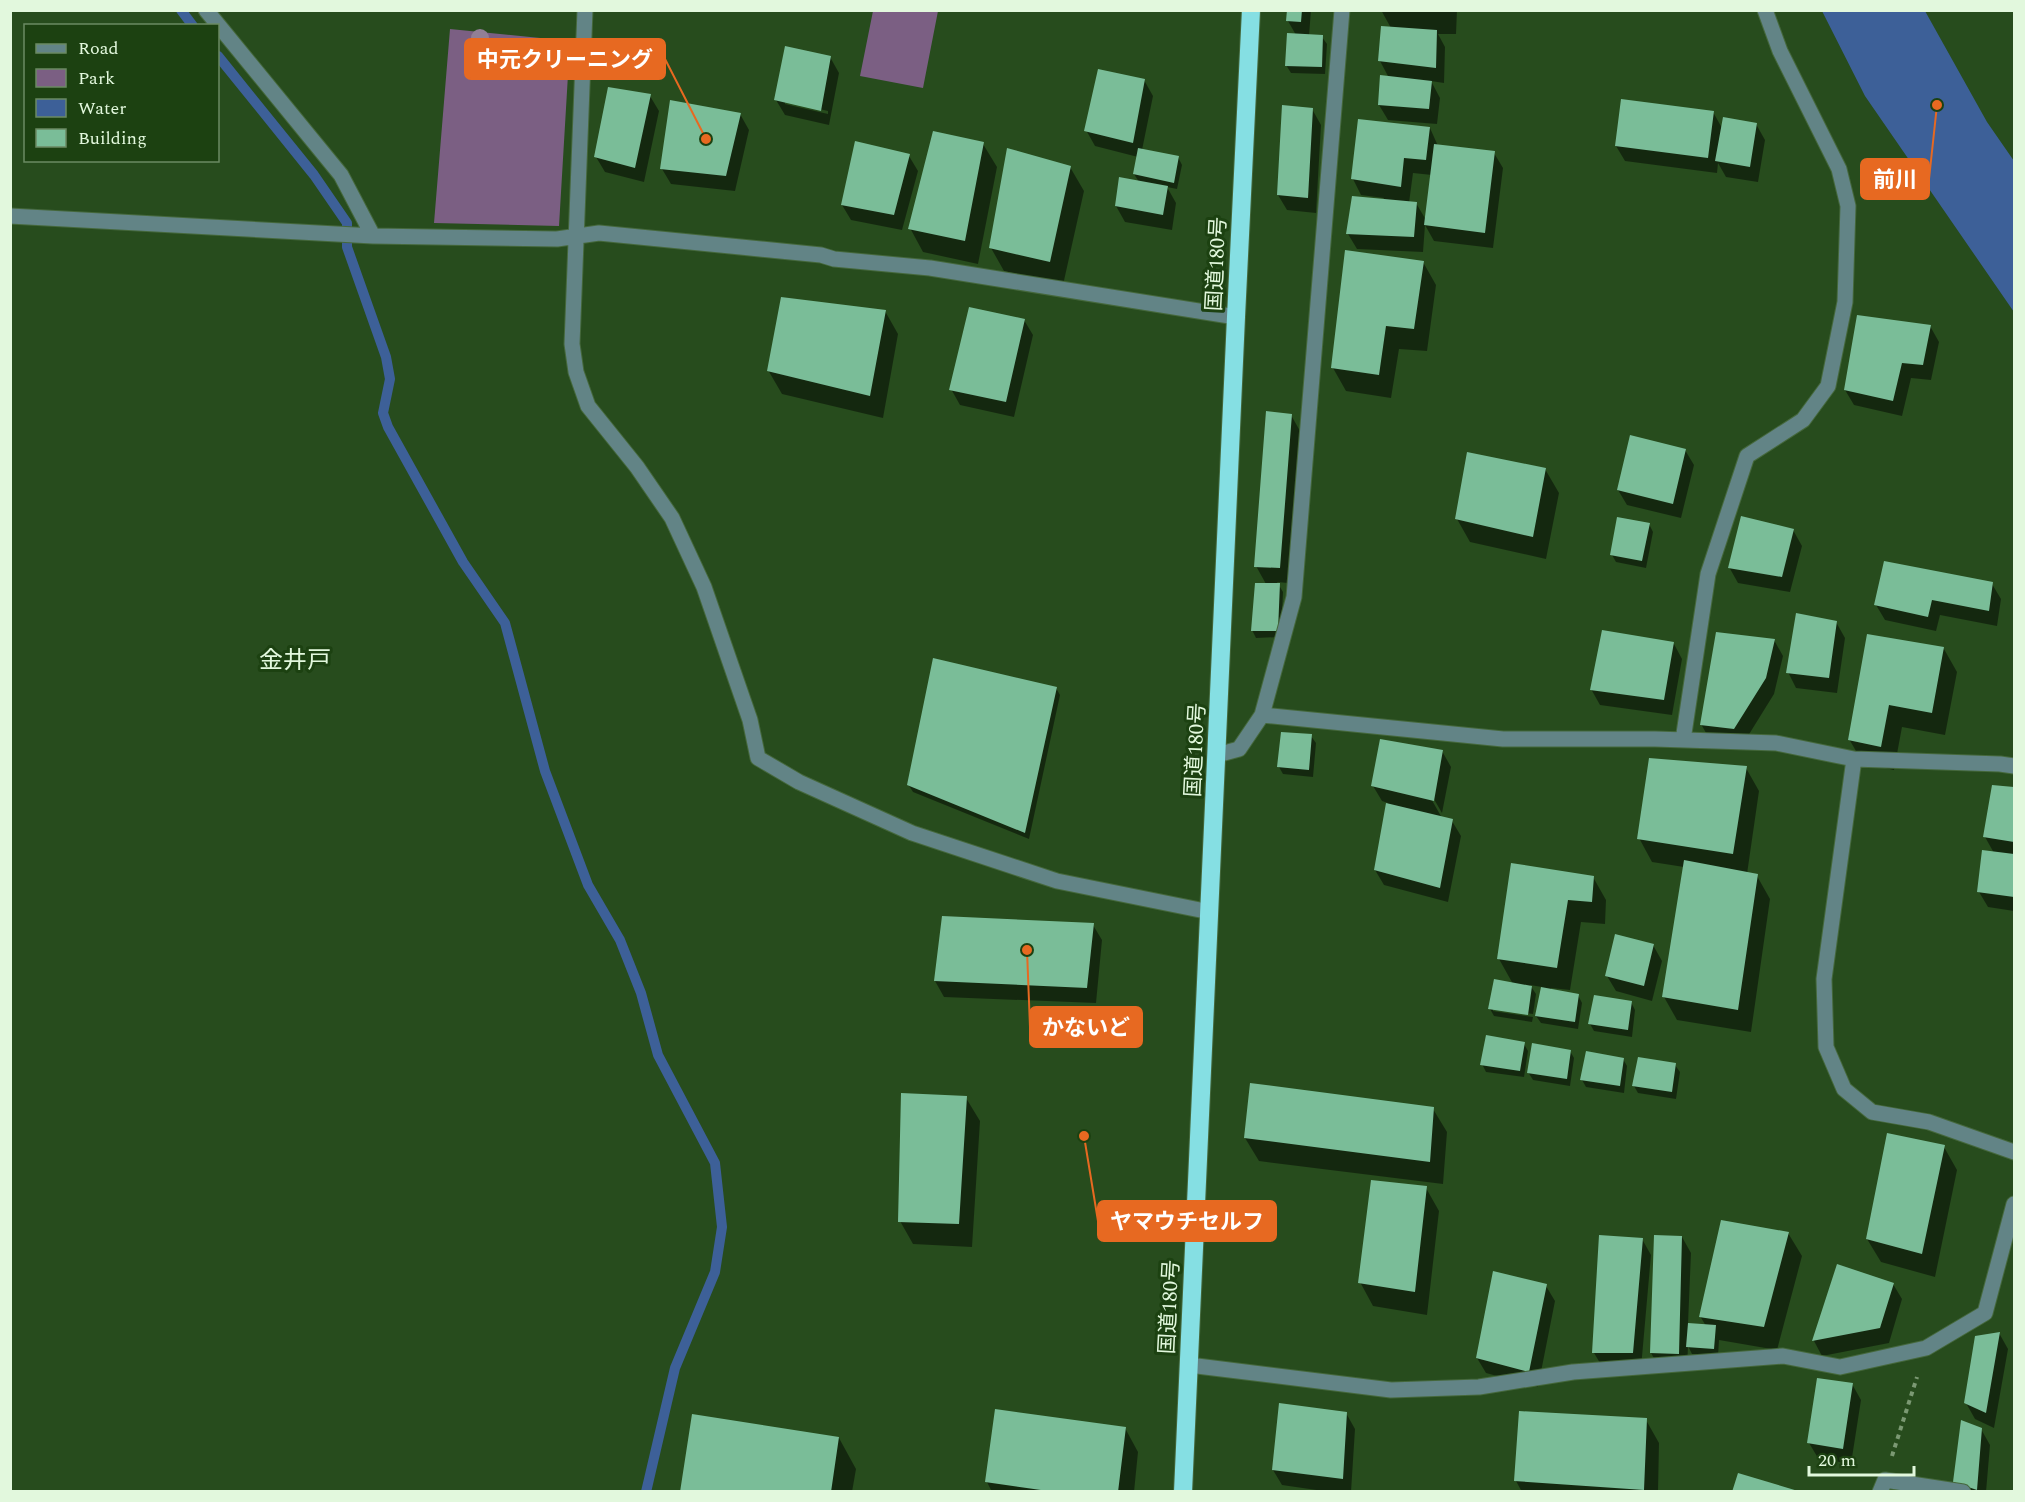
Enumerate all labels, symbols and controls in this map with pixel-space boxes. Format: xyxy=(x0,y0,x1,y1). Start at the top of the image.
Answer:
legend xyxy=(24,24,219,162)
text: Road xyxy=(78,35,119,62)
callout: 中元クリーニング xyxy=(465,39,665,79)
text: 中元クリーニング xyxy=(477,44,653,77)
text: Park xyxy=(78,65,115,92)
text: Water xyxy=(78,95,126,122)
text: Building xyxy=(78,125,147,152)
callout: 前川 xyxy=(1861,159,1929,199)
text: 前川 xyxy=(1873,164,1917,197)
street label: 国道180号 xyxy=(1199,216,1235,312)
district label: 金井戸 xyxy=(259,643,331,679)
street label: 国道180号 xyxy=(1178,702,1214,798)
callout: かないど xyxy=(1030,1007,1142,1047)
text: かないど xyxy=(1042,1012,1130,1045)
callout: ヤマウチセルフ xyxy=(1098,1201,1276,1241)
text: ヤマウチセルフ xyxy=(1110,1206,1264,1239)
street label: 国道180号 xyxy=(1152,1259,1188,1355)
scale bar xyxy=(1809,1439,1914,1477)
text: 20 m xyxy=(1818,1447,1856,1474)

